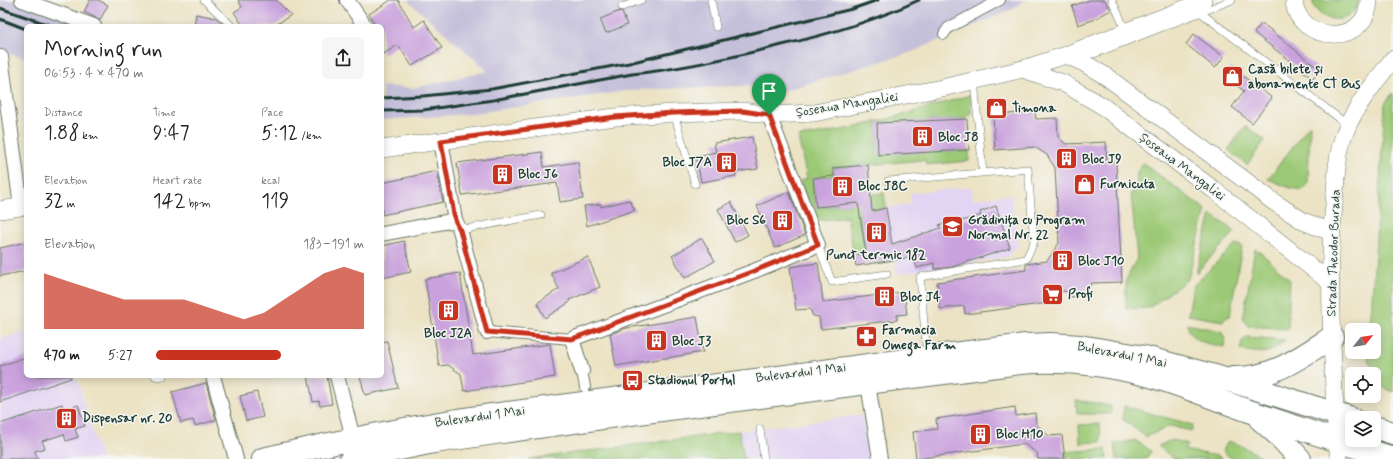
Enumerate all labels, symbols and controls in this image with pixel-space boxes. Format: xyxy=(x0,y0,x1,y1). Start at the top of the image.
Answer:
text: Morning run xyxy=(44,36,163,64)
button: share xyxy=(322,37,364,79)
place label: Casă bilete și abonamente CT Bus xyxy=(1248,61,1360,93)
shop icon: Casă bilete și abonamente CT Bus xyxy=(1220,63,1246,89)
text: 06:53 · 4 × 470 m xyxy=(44,65,144,82)
pin xyxy=(752,74,786,115)
icon: arrive xyxy=(758,80,780,102)
street label: Șoseaua Mangaliei xyxy=(795,89,900,122)
shop icon: Timona xyxy=(984,95,1010,121)
place label: Timona xyxy=(1012,100,1057,117)
text: Distance xyxy=(44,106,83,120)
text: Time xyxy=(153,106,176,120)
text: Pace xyxy=(261,106,283,120)
text: 1.88 xyxy=(44,120,79,147)
text: 9:47 xyxy=(153,120,190,147)
text: 5:12 xyxy=(261,120,298,147)
building icon: Bloc J8 xyxy=(910,124,936,150)
text: km xyxy=(79,129,98,143)
text: /km xyxy=(298,129,322,143)
place label: Bloc J8 xyxy=(938,129,978,146)
street label: Șoseaua Mangaliei xyxy=(1135,129,1228,206)
building icon: Bloc J9 xyxy=(1053,146,1079,172)
building icon: Bloc J7A xyxy=(714,149,740,175)
place label: Bloc J9 xyxy=(1082,151,1122,168)
place label: Bloc J7A xyxy=(662,154,712,171)
building icon: Bloc J6 xyxy=(489,161,515,187)
place label: Bloc J6 xyxy=(518,166,558,183)
shop icon: Furnicuta xyxy=(1071,171,1097,197)
building icon: Bloc J8C xyxy=(829,173,855,199)
text: Elevation xyxy=(44,174,87,188)
text: Heart rate xyxy=(153,174,202,188)
text: kcal xyxy=(261,174,280,188)
place label: Furnicuta xyxy=(1100,176,1155,193)
place label: Bloc J8C xyxy=(858,178,908,195)
text: 32 xyxy=(44,188,64,215)
text: 142 xyxy=(153,188,186,215)
text: 119 xyxy=(261,188,289,215)
street label: Strada Theodor Burada xyxy=(1323,189,1345,317)
text: m xyxy=(64,197,75,211)
text: bpm xyxy=(186,197,211,211)
building icon: Bloc S6 xyxy=(769,207,795,233)
place label: Bloc S6 xyxy=(727,212,766,229)
place label: Grădinița cu Program Normal Nr. 22 xyxy=(968,212,1085,244)
school or university icon: Grădinița cu Program Normal Nr. 22 xyxy=(939,214,965,240)
building icon: Punct termic 182 xyxy=(863,220,889,246)
text: Elevation xyxy=(44,236,95,253)
text: 183–191 m xyxy=(303,236,364,253)
place label: Punct termic 182 xyxy=(826,247,926,264)
building icon: Bloc J10 xyxy=(1050,248,1076,274)
place label: Bloc J10 xyxy=(1078,253,1125,270)
supermarket icon: Profi xyxy=(1040,281,1066,307)
building icon: Bloc J4 xyxy=(871,284,897,310)
place label: Profi xyxy=(1068,286,1093,303)
place label: Bloc J4 xyxy=(900,289,941,306)
building icon: Bloc J2A xyxy=(435,298,461,324)
place label: Farmacia Omega Farm xyxy=(882,322,957,357)
north arrow xyxy=(1345,323,1381,359)
map controls xyxy=(1345,323,1381,447)
pharmacy icon: Farmacia Omega Farm xyxy=(854,324,880,350)
place label: Bloc J2A xyxy=(424,325,472,342)
building icon: Bloc J3 xyxy=(643,328,669,354)
place label: Bloc J3 xyxy=(672,333,711,350)
street label: Bulevardul 1 Mai xyxy=(1076,338,1168,372)
text: 470 m xyxy=(44,347,80,364)
text: 5:27 xyxy=(108,347,132,364)
street label: Bulevardul 1 Mai xyxy=(755,359,847,387)
bus stop icon: Stadionul Portul xyxy=(619,367,645,393)
button: locate xyxy=(1345,367,1381,403)
place label: Stadionul Portul xyxy=(648,372,735,389)
street label: Bulevardul 1 Mai xyxy=(434,402,526,432)
building icon: Dispensar nr. 20 xyxy=(53,405,79,431)
place label: Dispensar nr. 20 xyxy=(82,410,173,427)
button: layers xyxy=(1345,411,1381,447)
building icon: Bloc H10 xyxy=(967,421,993,447)
place label: Bloc H10 xyxy=(996,426,1044,443)

